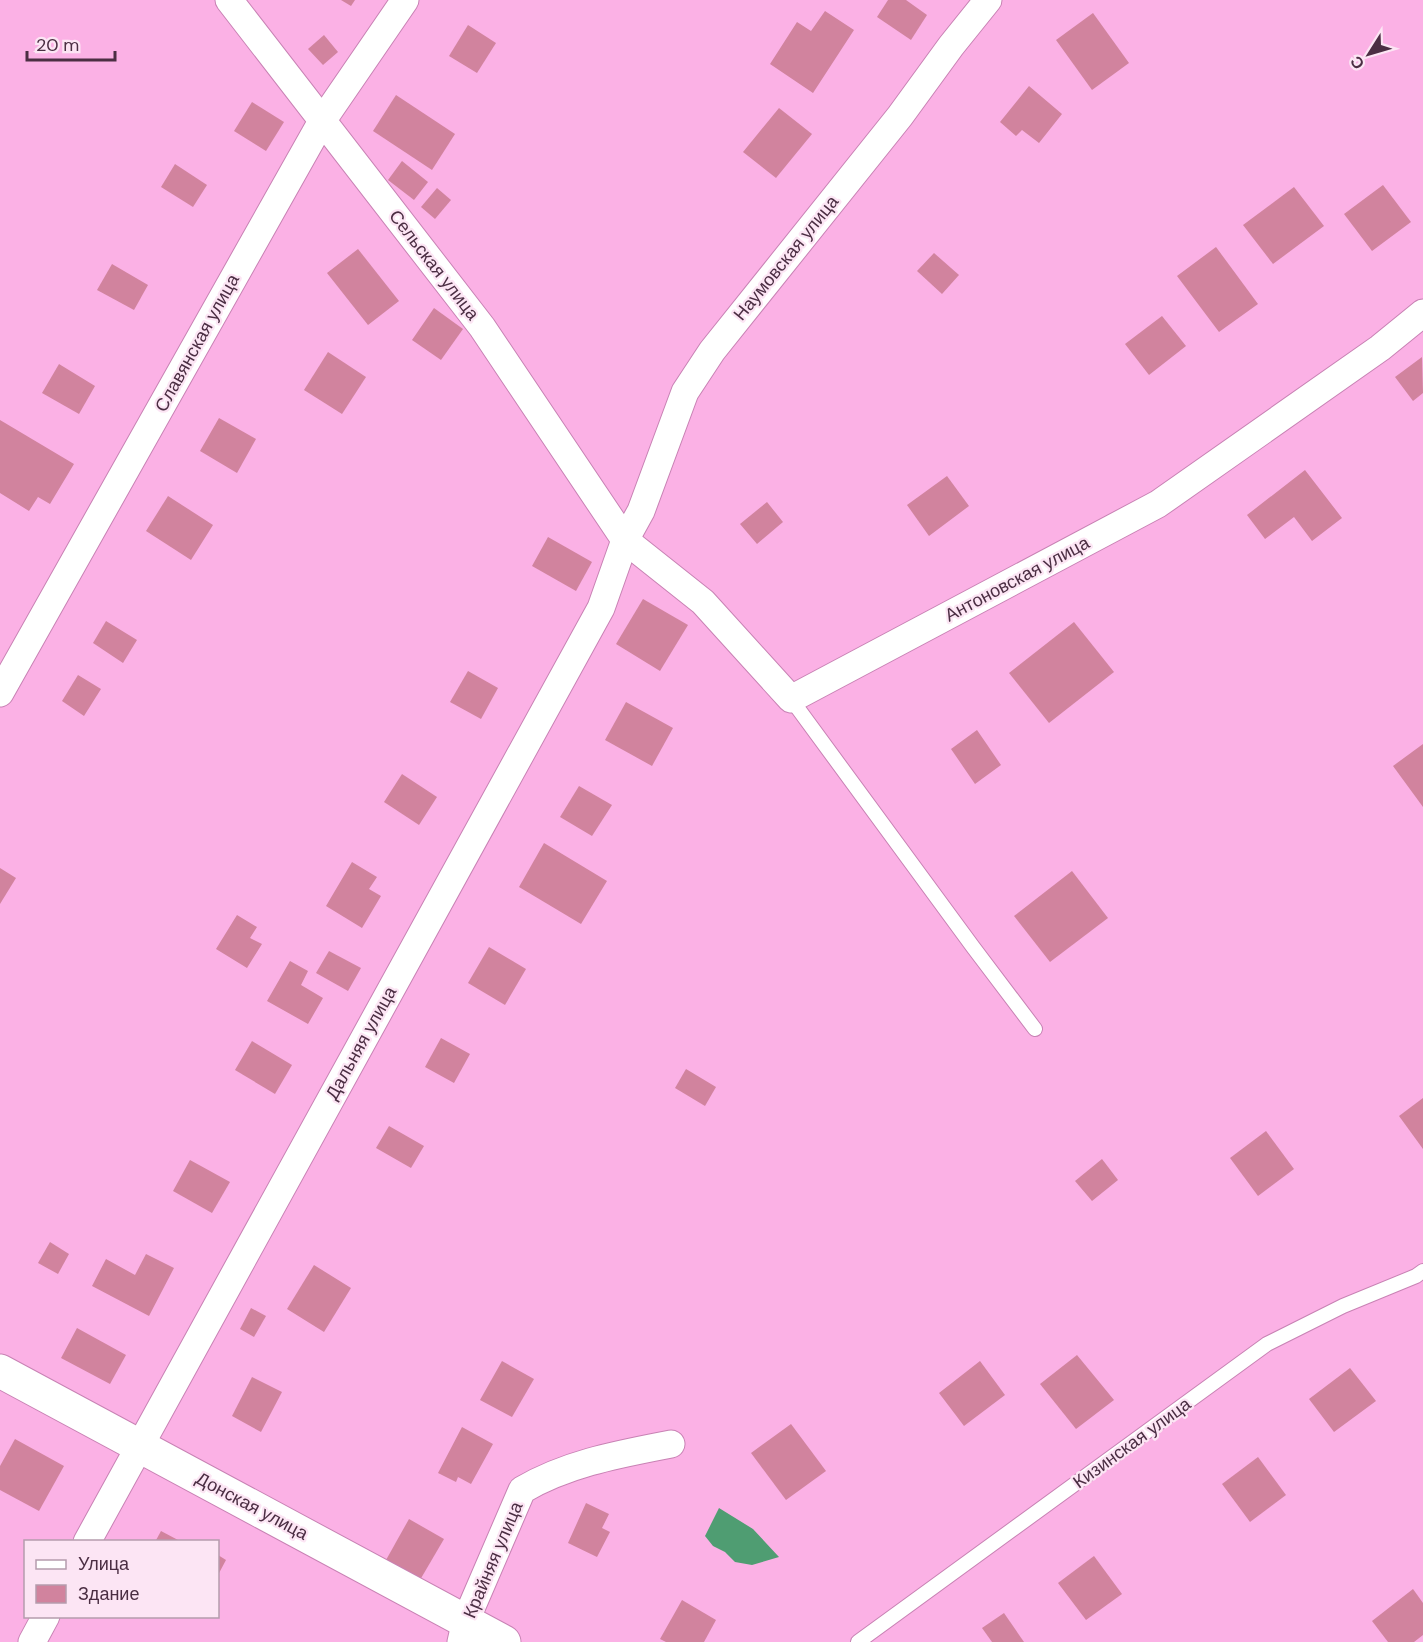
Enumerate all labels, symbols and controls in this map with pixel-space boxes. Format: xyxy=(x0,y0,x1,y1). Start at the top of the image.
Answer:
scale bar xyxy=(27,24,116,62)
north arrow xyxy=(1339,24,1399,84)
text: 20 m xyxy=(36,33,79,57)
text: С xyxy=(1345,51,1369,74)
street label: Наумовская улица xyxy=(728,190,845,326)
street label: Сельская улица xyxy=(383,205,485,326)
street label: Славянская улица xyxy=(149,269,245,416)
street label: Антоновская улица xyxy=(940,530,1094,627)
street label: Дальняя улица xyxy=(320,981,402,1104)
street label: Кизинская улица xyxy=(1068,1392,1197,1494)
street label: Донская улица xyxy=(192,1466,313,1546)
street label: Крайняя улица xyxy=(458,1497,529,1622)
legend xyxy=(24,1540,219,1618)
text: Улица xyxy=(78,1552,130,1576)
text: Здание xyxy=(78,1582,139,1606)

